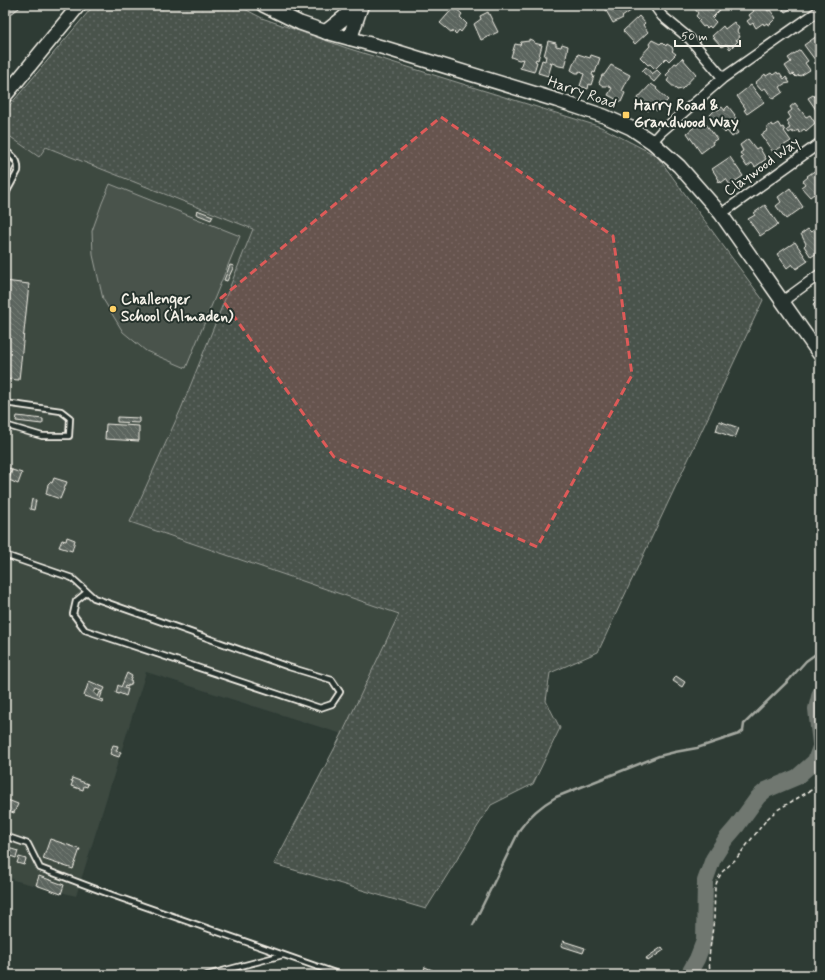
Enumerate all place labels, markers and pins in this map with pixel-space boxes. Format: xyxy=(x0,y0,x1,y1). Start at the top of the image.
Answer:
place label: Harry Road & Grandwood Way xyxy=(634,96,739,133)
marker: Harry Road & Grandwood Way xyxy=(621,110,631,120)
place label: Challenger School (Almaden) xyxy=(121,290,234,327)
marker: Challenger School (Almaden) xyxy=(108,304,118,314)

